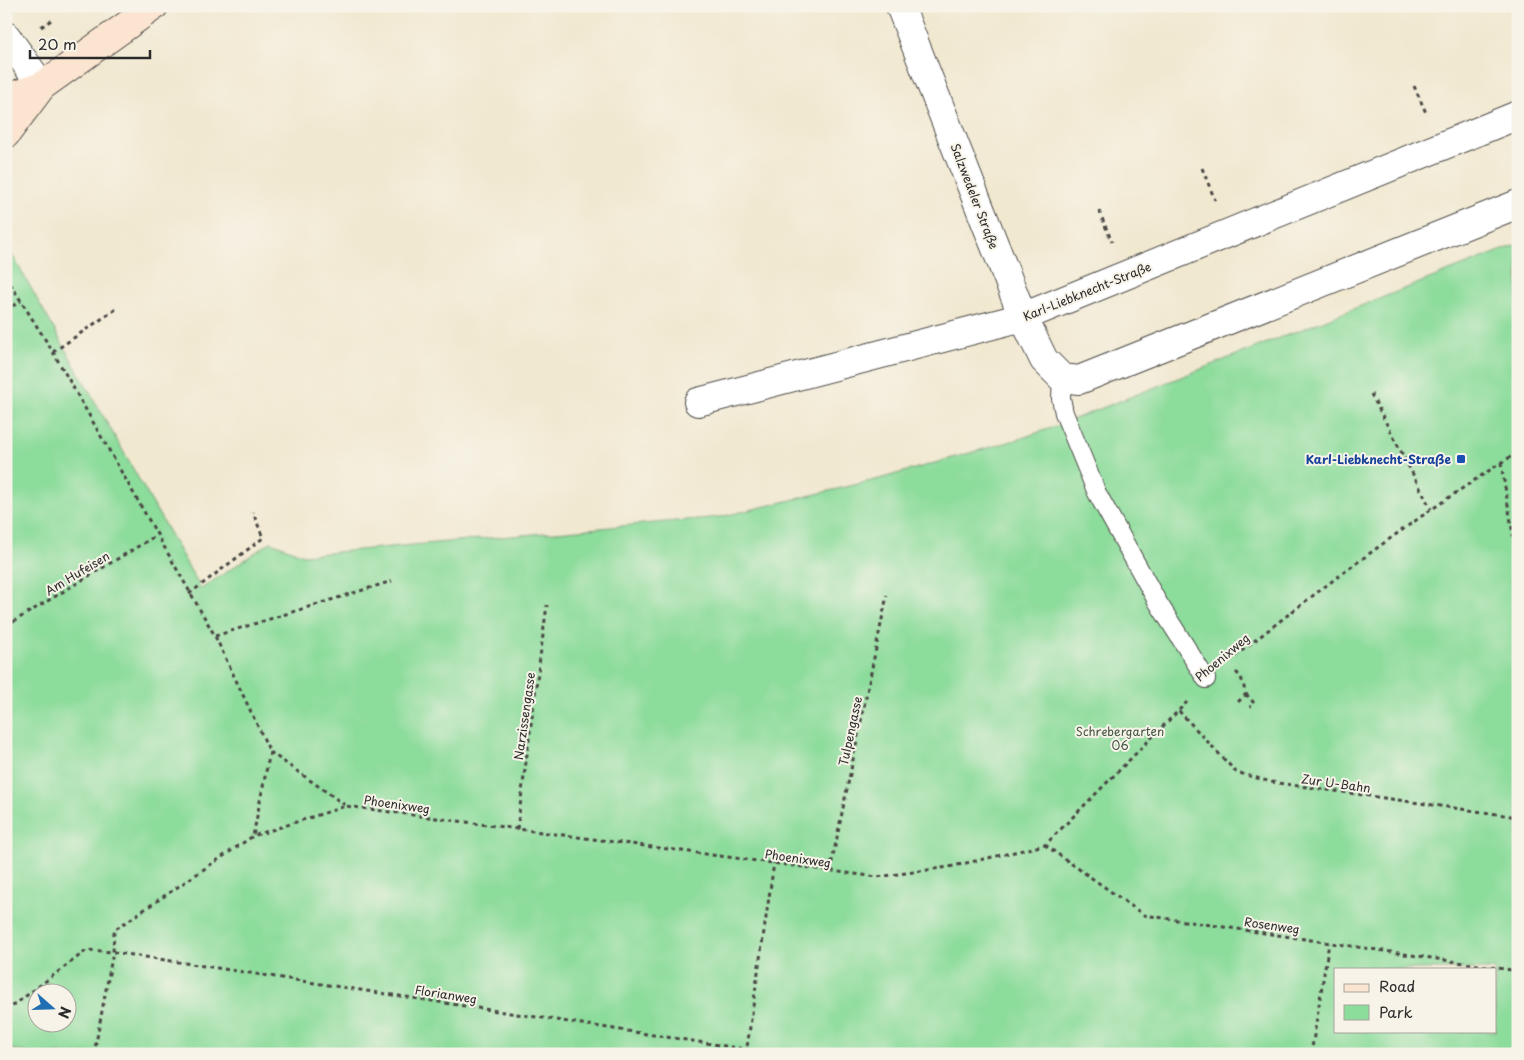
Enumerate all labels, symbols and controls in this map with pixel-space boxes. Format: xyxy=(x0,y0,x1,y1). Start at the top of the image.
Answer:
scale bar xyxy=(30,28,150,60)
text: 20 m xyxy=(38,32,77,55)
street label: Salzwedeler Straße xyxy=(947,141,1003,251)
street label: Karl-Liebknecht-Straße xyxy=(1020,257,1154,325)
place label: Karl-Liebknecht-Straße xyxy=(1306,450,1451,468)
marker: Karl-Liebknecht-Straße xyxy=(1455,453,1467,465)
street label: Am Hufeisen xyxy=(41,547,113,599)
street label: Phoenixweg xyxy=(1191,629,1253,685)
street label: Narzissengasse xyxy=(509,671,539,761)
street label: Tulpengasse xyxy=(834,695,866,767)
park label: Schrebergarten 06 xyxy=(1076,722,1164,754)
street label: Zur U-Bahn xyxy=(1300,769,1372,797)
street label: Phoenixweg xyxy=(363,790,431,818)
street label: Phoenixweg xyxy=(764,844,832,872)
street label: Rosenweg xyxy=(1243,912,1301,938)
legend xyxy=(1334,968,1496,1032)
text: Road xyxy=(1379,974,1415,997)
street label: Florianweg xyxy=(414,980,478,1008)
north arrow xyxy=(28,982,78,1032)
text: Park xyxy=(1379,1000,1413,1023)
text: N xyxy=(53,1004,76,1021)

